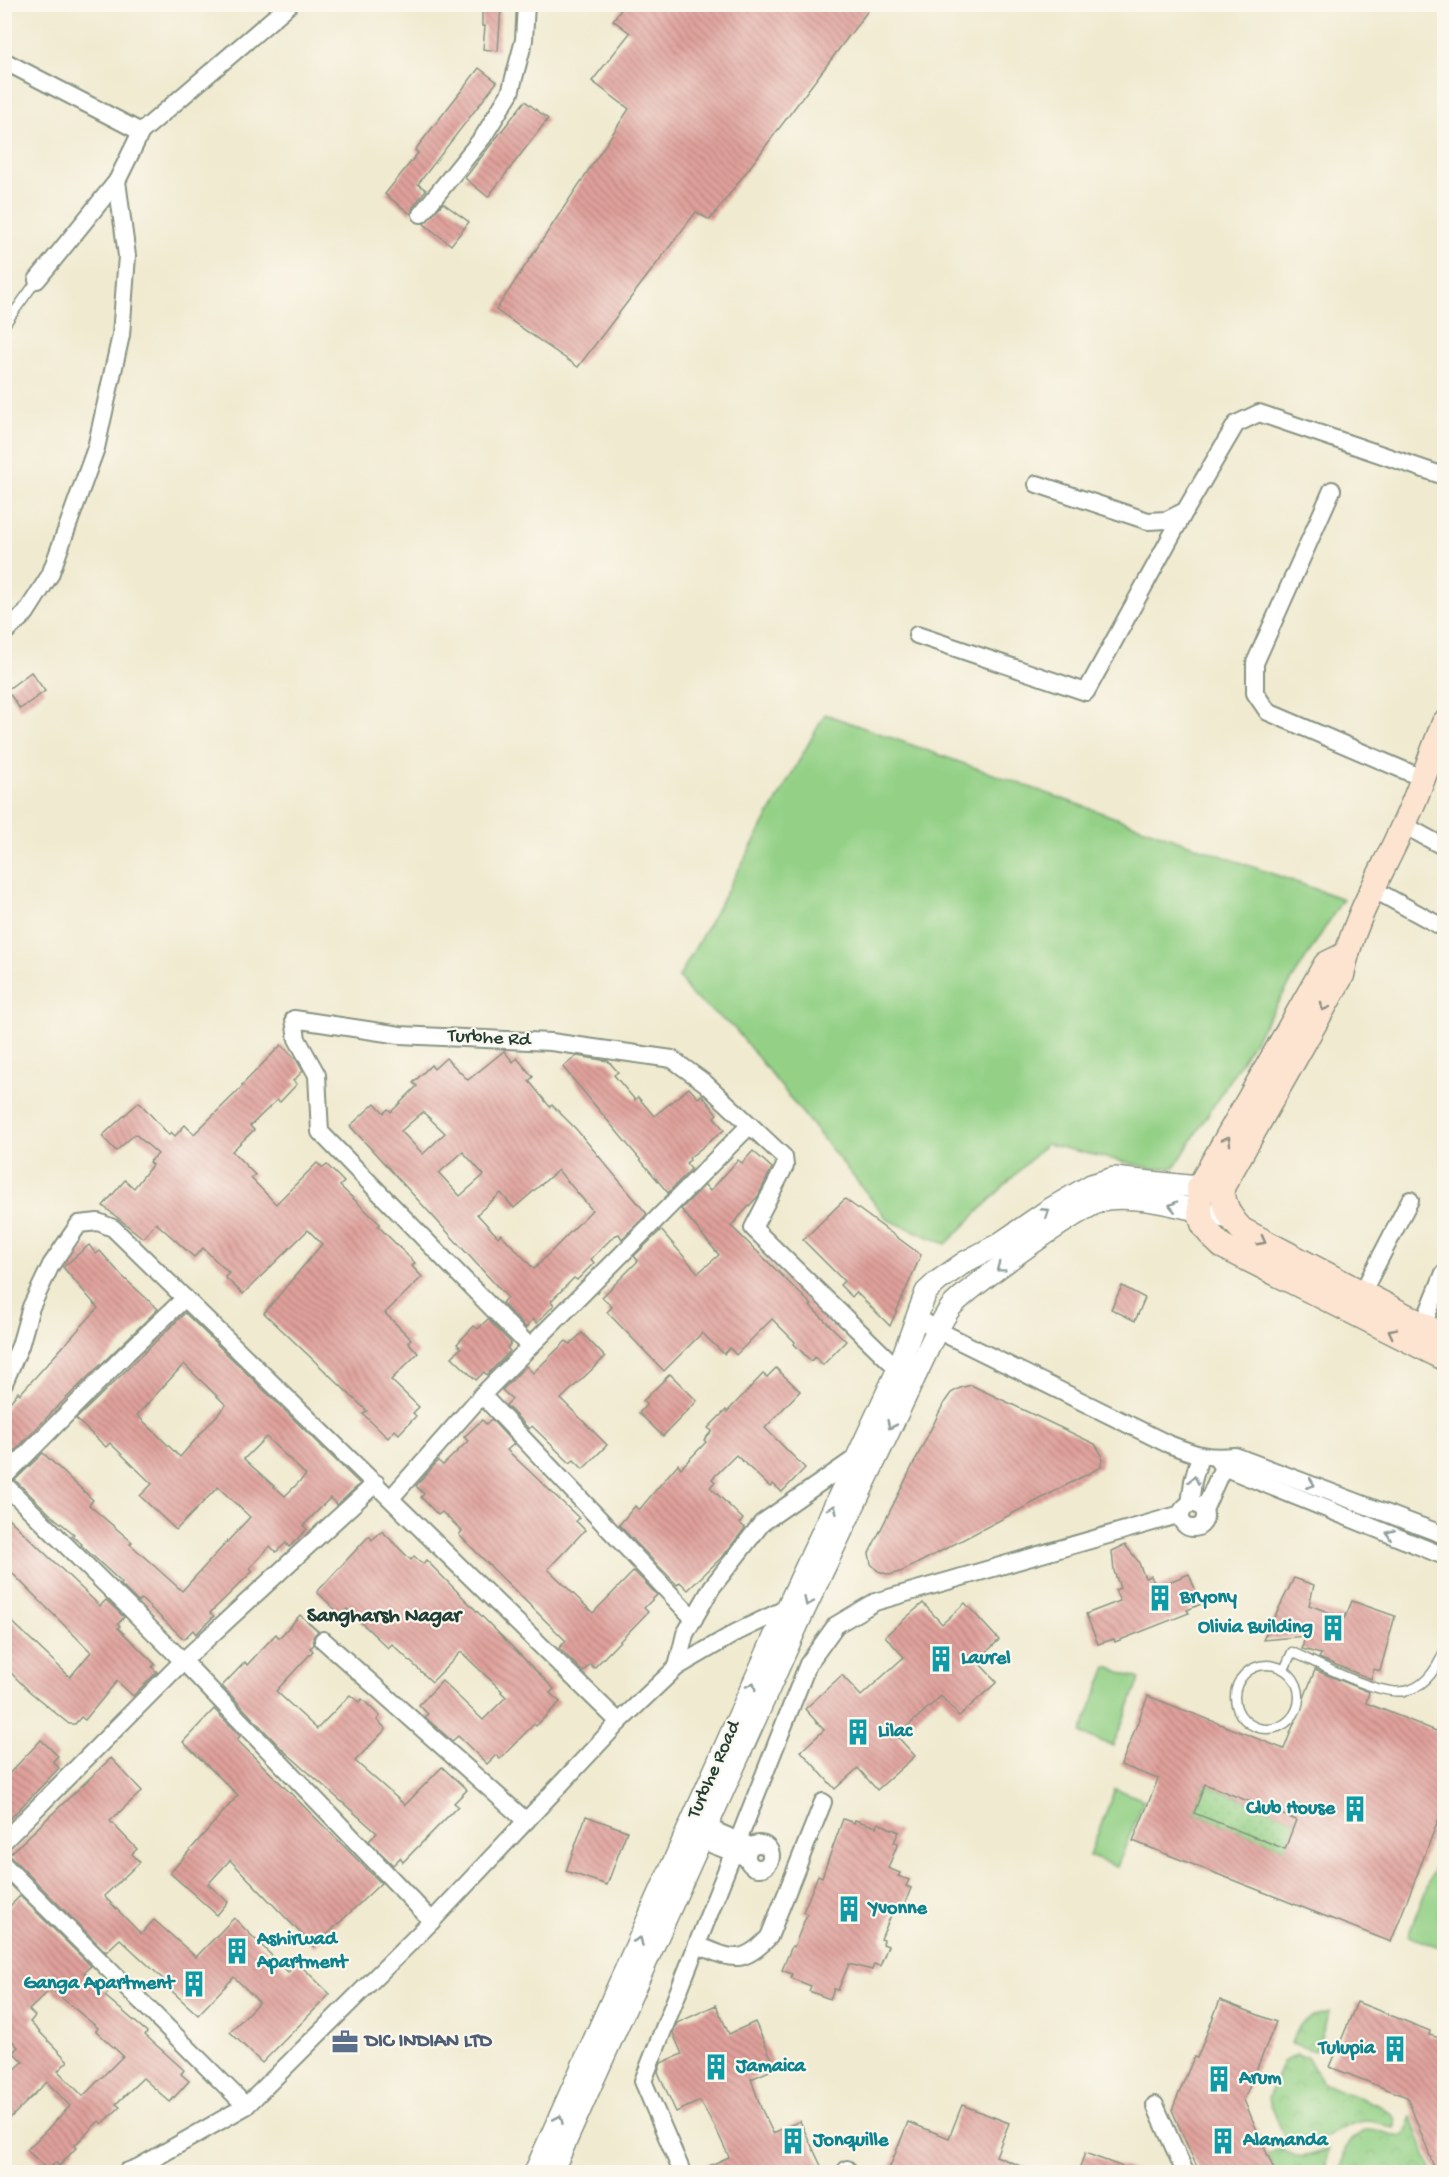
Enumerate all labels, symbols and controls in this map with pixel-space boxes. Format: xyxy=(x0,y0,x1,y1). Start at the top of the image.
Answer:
one-way arrow xyxy=(1320,1001,1331,1011)
street label: Turbhe Rd xyxy=(446,1025,533,1053)
one-way arrow xyxy=(1220,1136,1231,1146)
one-way arrow xyxy=(1168,1200,1178,1213)
one-way arrow xyxy=(1039,1208,1050,1219)
one-way arrow xyxy=(1256,1234,1266,1245)
one-way arrow xyxy=(995,1261,1006,1272)
one-way arrow xyxy=(1388,1328,1399,1339)
one-way arrow xyxy=(886,1419,898,1430)
one-way arrow xyxy=(1187,1475,1200,1485)
one-way arrow xyxy=(1305,1477,1316,1490)
one-way arrow xyxy=(826,1504,838,1515)
one-way arrow xyxy=(1386,1529,1397,1541)
building icon: Bryony xyxy=(1145,1583,1175,1613)
place label: Bryony xyxy=(1179,1587,1237,1610)
one-way arrow xyxy=(804,1596,816,1607)
district label: Sangharsh Nagar xyxy=(307,1605,464,1630)
building icon: Olivia Building xyxy=(1318,1613,1348,1643)
place label: Olivia Building xyxy=(1198,1617,1313,1640)
building icon: Laurel xyxy=(926,1644,956,1674)
place label: Laurel xyxy=(961,1648,1011,1671)
one-way arrow xyxy=(745,1682,757,1693)
street label: Turbhe Road xyxy=(683,1716,748,1823)
building icon: Lilac xyxy=(843,1717,873,1747)
place label: Lilac xyxy=(878,1721,913,1744)
building icon: Club House xyxy=(1340,1794,1370,1824)
place label: Club House xyxy=(1245,1798,1336,1821)
building icon: Yvonne xyxy=(834,1894,864,1924)
place label: Yvonne xyxy=(867,1898,927,1921)
place label: Ashirwad Apartment xyxy=(256,1929,349,1975)
building icon: Ashirwad Apartment xyxy=(222,1936,252,1966)
one-way arrow xyxy=(632,1937,644,1948)
building icon: Ganga Apartment xyxy=(179,1969,209,1999)
place label: Ganga Apartment xyxy=(23,1973,176,1996)
office icon: DIC INDIAN LTD xyxy=(330,2027,360,2057)
place label: DIC INDIAN LTD xyxy=(363,2031,493,2054)
building icon: Tulupia xyxy=(1380,2034,1410,2064)
place label: Tulupia xyxy=(1317,2038,1376,2061)
building icon: Jamaica xyxy=(701,2052,731,2082)
place label: Jamaica xyxy=(735,2056,806,2079)
building icon: Arum xyxy=(1204,2064,1234,2094)
place label: Arum xyxy=(1238,2068,1282,2091)
one-way arrow xyxy=(552,2115,564,2126)
building icon: Jonquille xyxy=(778,2126,808,2156)
building icon: Alamanda xyxy=(1208,2126,1238,2156)
place label: Jonquille xyxy=(812,2130,889,2153)
place label: Alamanda xyxy=(1242,2130,1329,2153)

